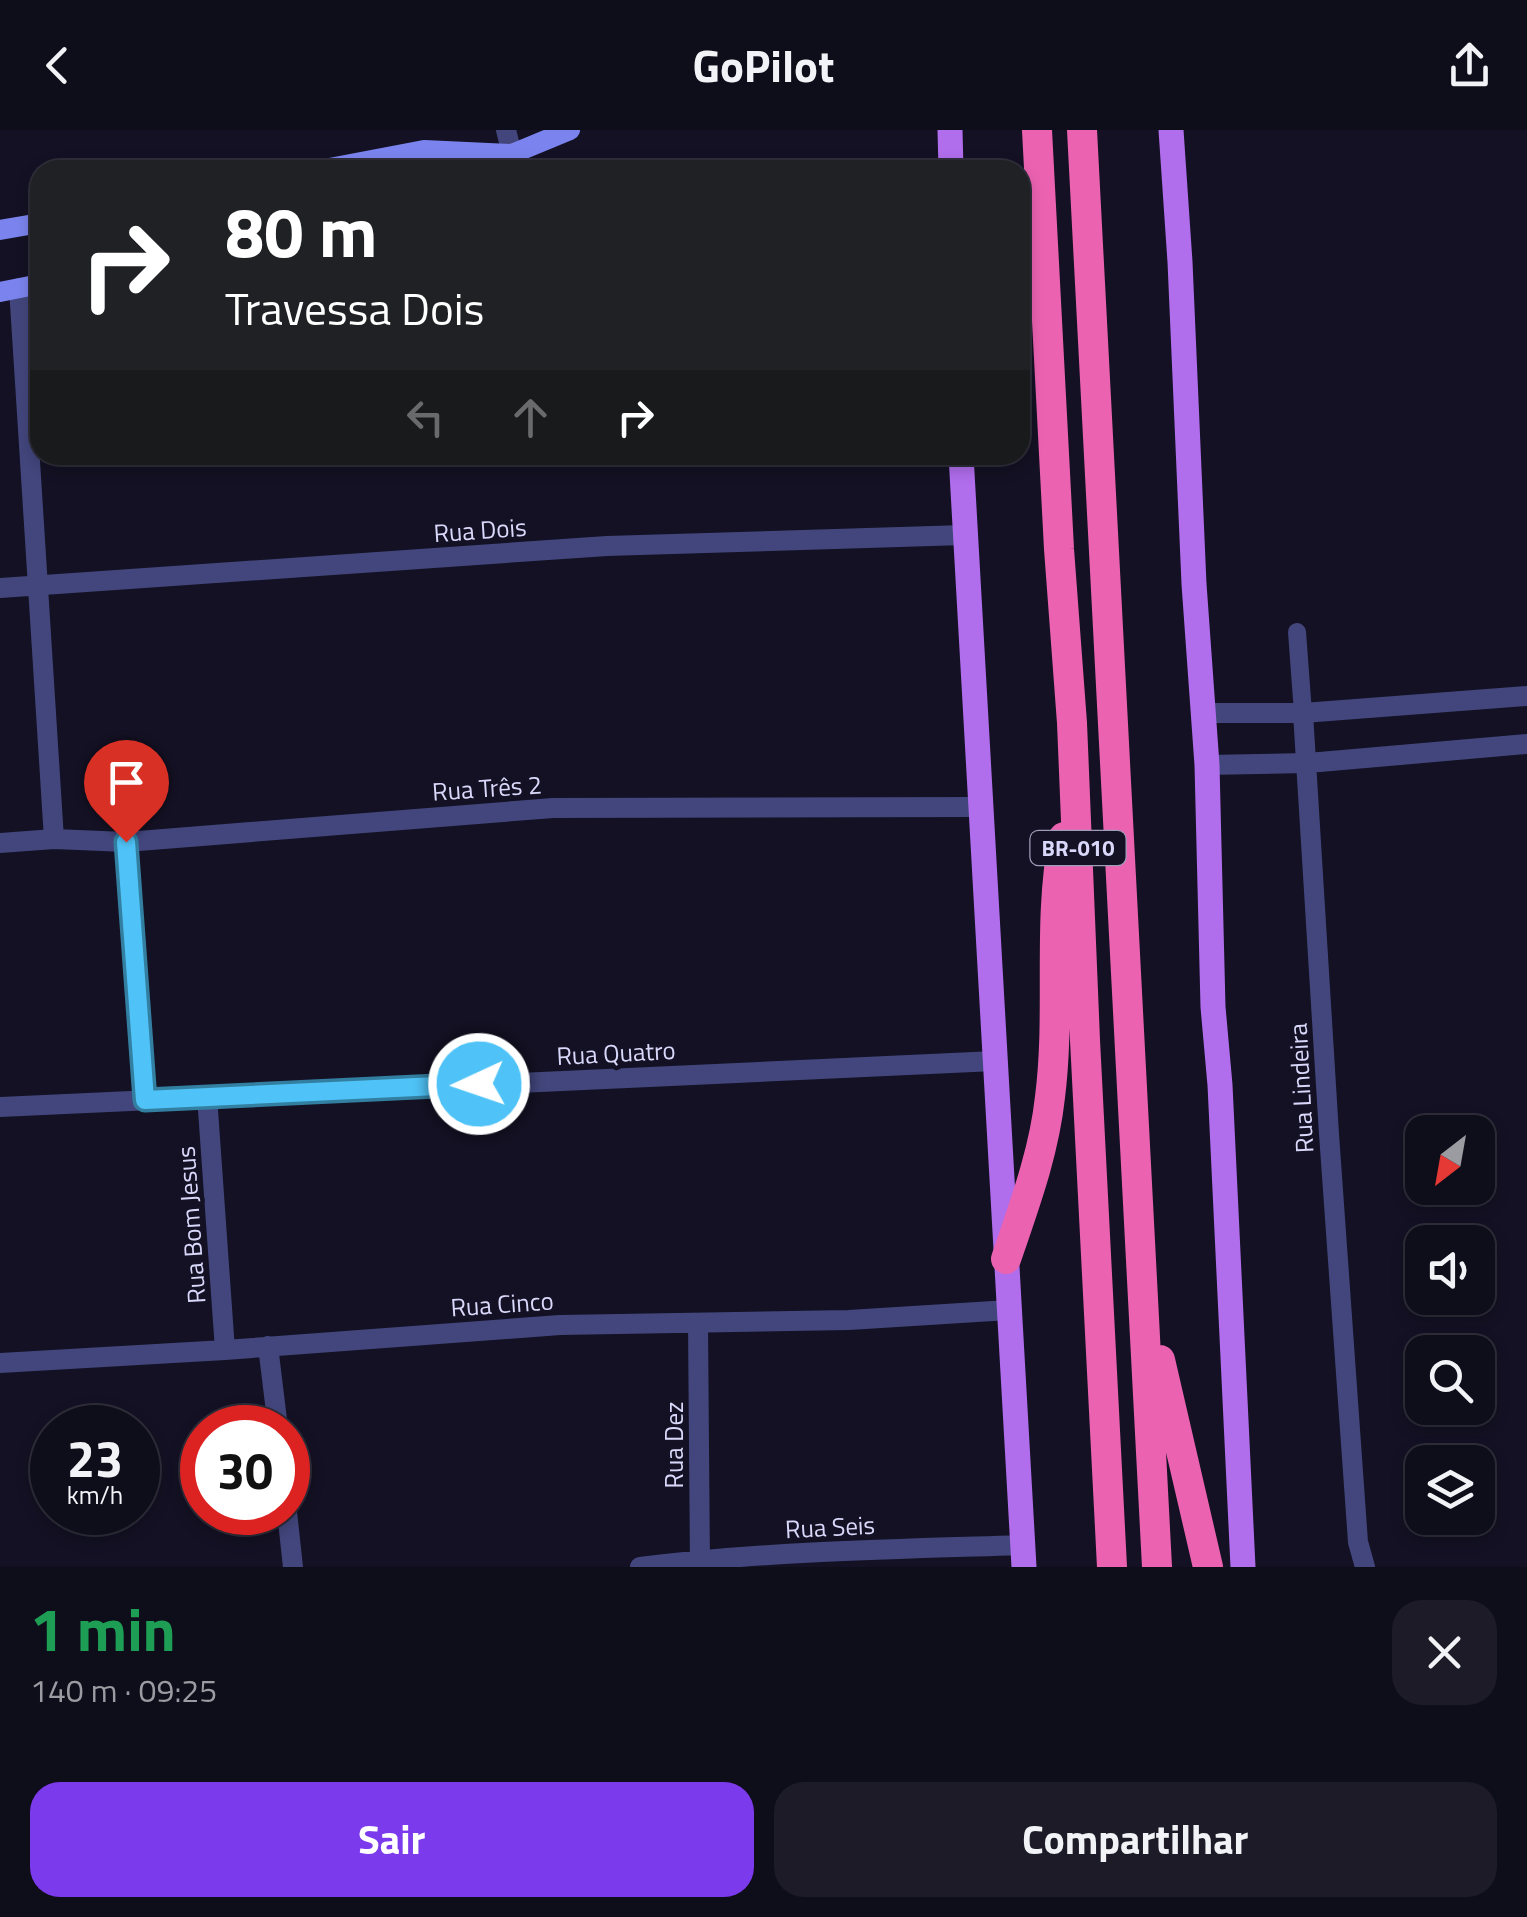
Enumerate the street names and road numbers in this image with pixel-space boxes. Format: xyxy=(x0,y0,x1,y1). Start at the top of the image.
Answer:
street label: Rua Dois xyxy=(432,508,528,552)
street label: Rua Três 2 xyxy=(431,765,543,811)
road number: BR-010 xyxy=(1030,831,1126,865)
street label: Rua Lindeira xyxy=(1279,1022,1323,1154)
street label: Rua Quatro xyxy=(555,1031,677,1075)
street label: Rua Bom Jesus xyxy=(167,1145,215,1305)
street label: Rua Cinco xyxy=(449,1281,555,1327)
street label: Rua Dez xyxy=(655,1402,693,1488)
street label: Rua Seis xyxy=(784,1506,876,1548)

